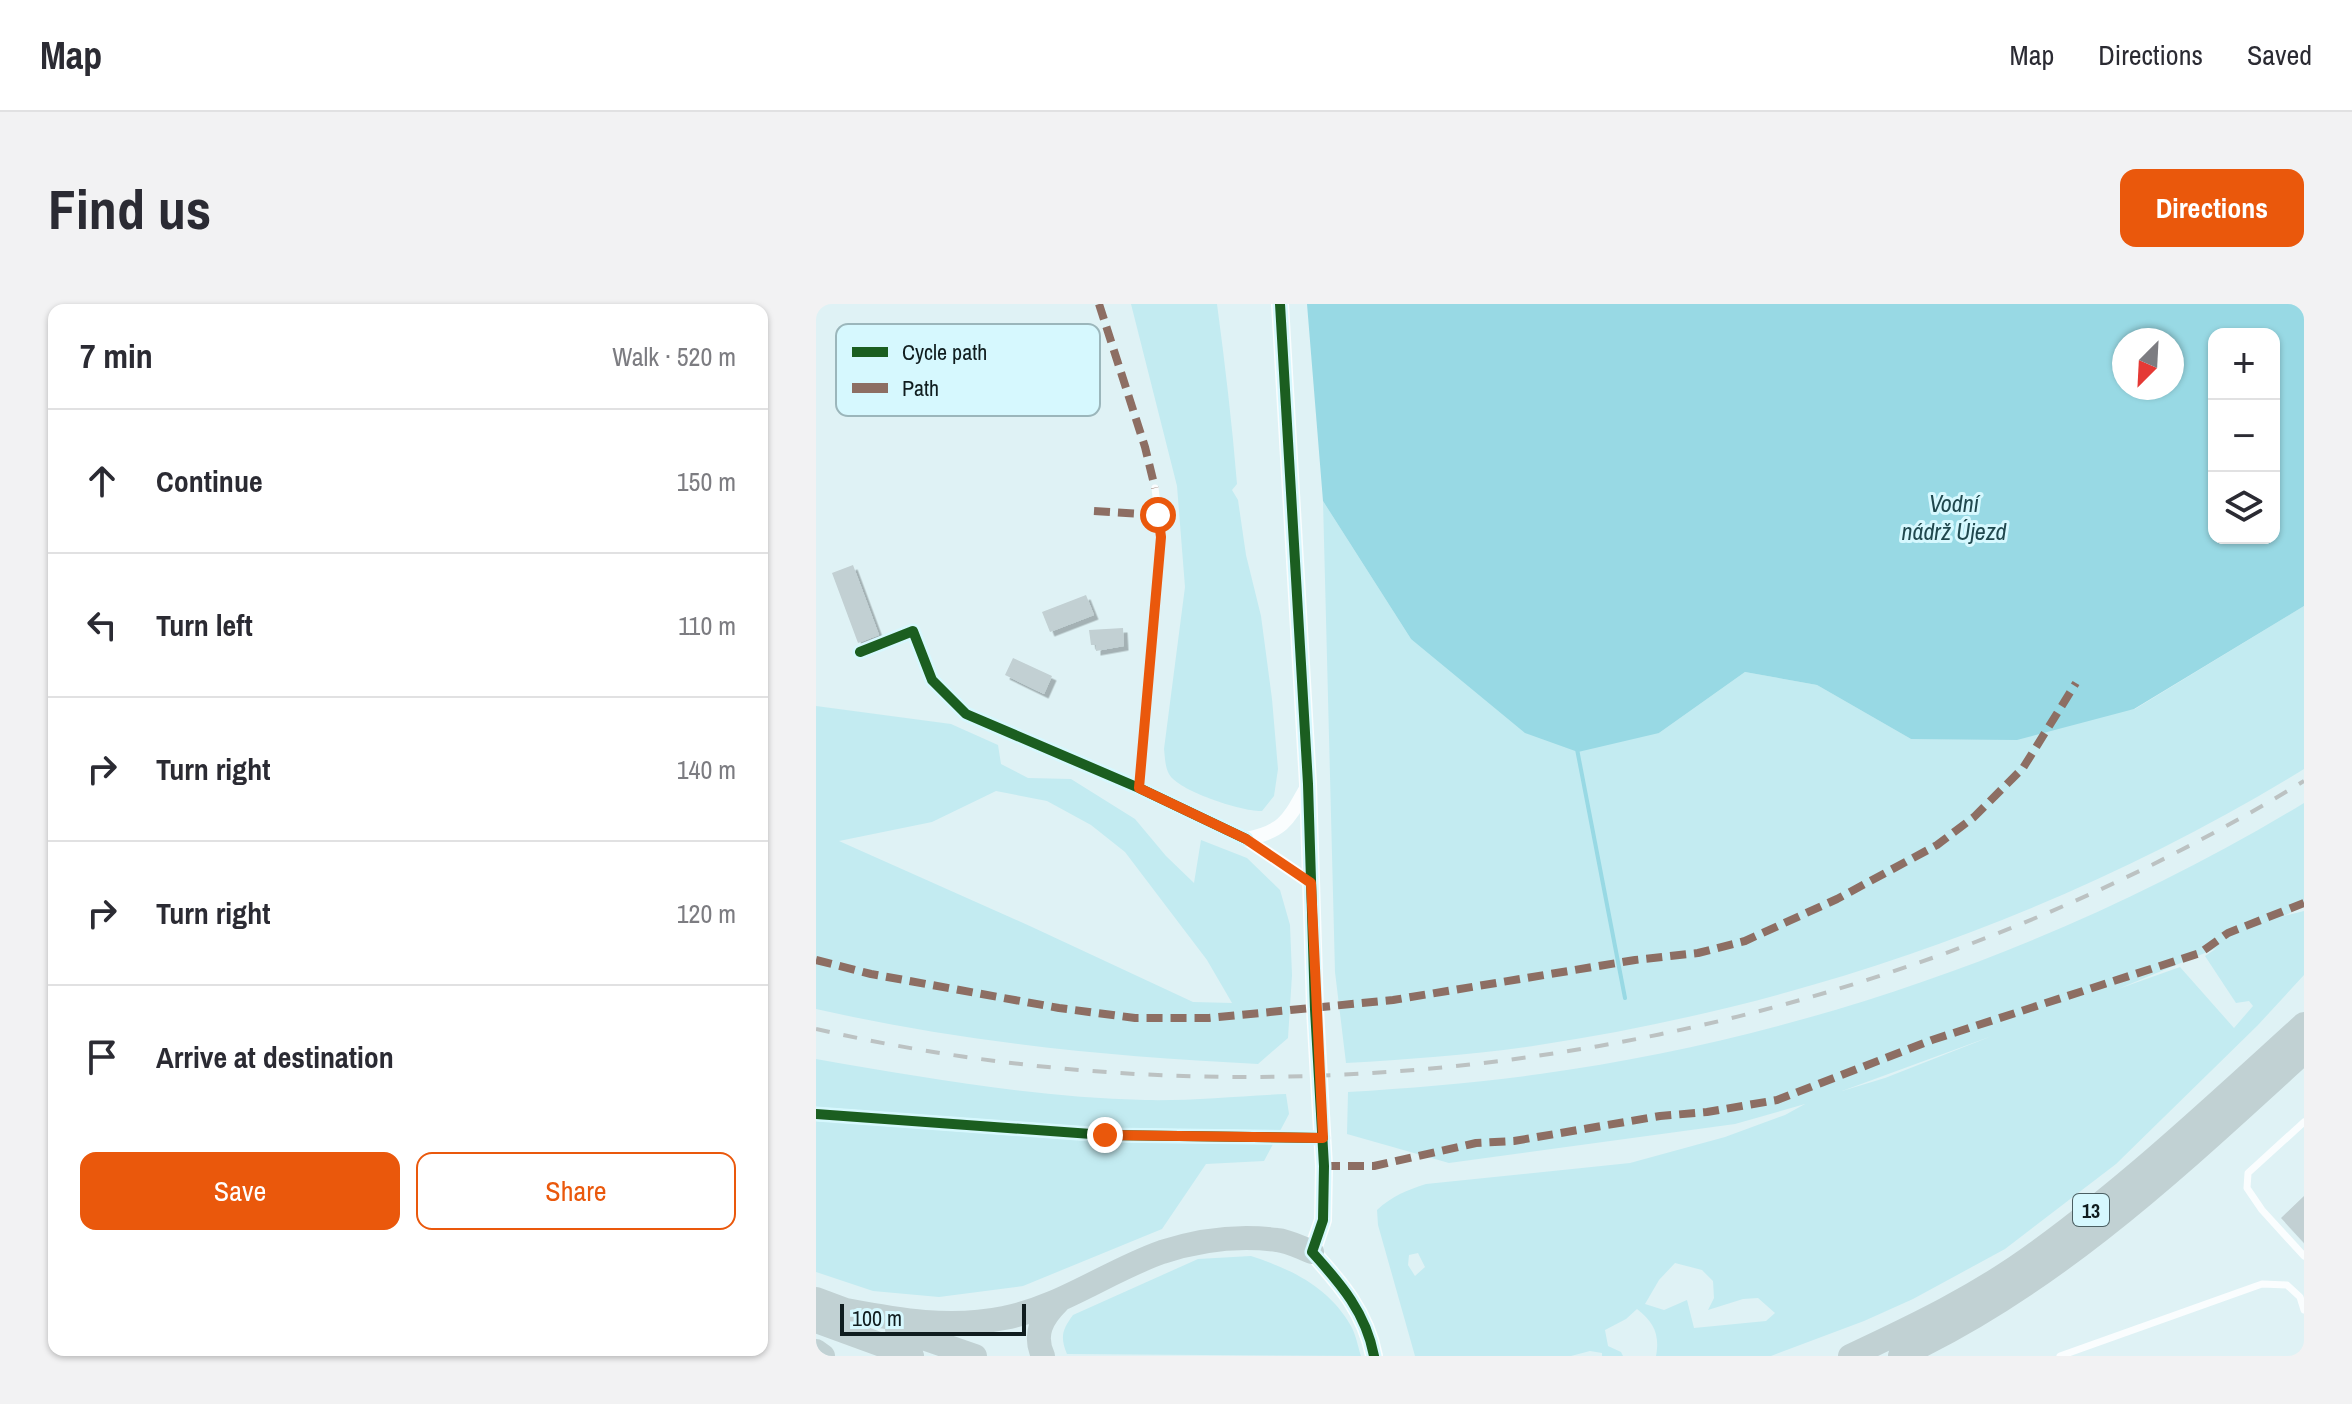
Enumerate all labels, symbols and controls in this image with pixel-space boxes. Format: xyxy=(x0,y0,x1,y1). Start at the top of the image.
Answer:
text: Map xyxy=(40,30,102,81)
text: Map xyxy=(2010,36,2054,74)
text: Directions xyxy=(2098,36,2203,74)
text: Saved xyxy=(2247,36,2312,74)
button: Directions xyxy=(2120,169,2304,247)
text: Find us xyxy=(48,171,211,246)
legend xyxy=(836,324,1100,416)
north arrow xyxy=(2112,328,2184,400)
map controls xyxy=(2208,328,2280,544)
button: + xyxy=(2208,328,2280,400)
text: 7 min xyxy=(80,333,153,379)
text: Cycle path xyxy=(902,337,987,367)
text: Walk · 520 m xyxy=(612,339,736,374)
text: Path xyxy=(902,373,939,403)
button: − xyxy=(2208,400,2280,472)
icon: ahead xyxy=(80,459,124,503)
text: Continue xyxy=(156,461,263,501)
text: 150 m xyxy=(677,464,736,499)
button: layers xyxy=(2208,472,2280,544)
water label: Vodní nádrž Újezd xyxy=(1902,487,2008,547)
route start xyxy=(1140,497,1176,533)
icon: left xyxy=(80,603,124,647)
text: Turn left xyxy=(156,605,253,645)
text: 110 m xyxy=(678,608,736,643)
icon: right xyxy=(80,747,124,791)
text: Turn right xyxy=(156,749,270,789)
text: 140 m xyxy=(677,752,736,787)
icon: right xyxy=(80,891,124,935)
text: Turn right xyxy=(156,893,270,933)
text: 120 m xyxy=(677,896,736,931)
icon: arrive xyxy=(80,1035,124,1079)
text: Arrive at destination xyxy=(156,1037,394,1077)
route end xyxy=(1087,1117,1123,1153)
button: Save xyxy=(80,1152,400,1230)
button: Share xyxy=(416,1152,736,1230)
road number: 13 xyxy=(2073,1194,2109,1226)
scale bar xyxy=(840,1300,1026,1336)
text: 100 m xyxy=(852,1303,902,1333)

